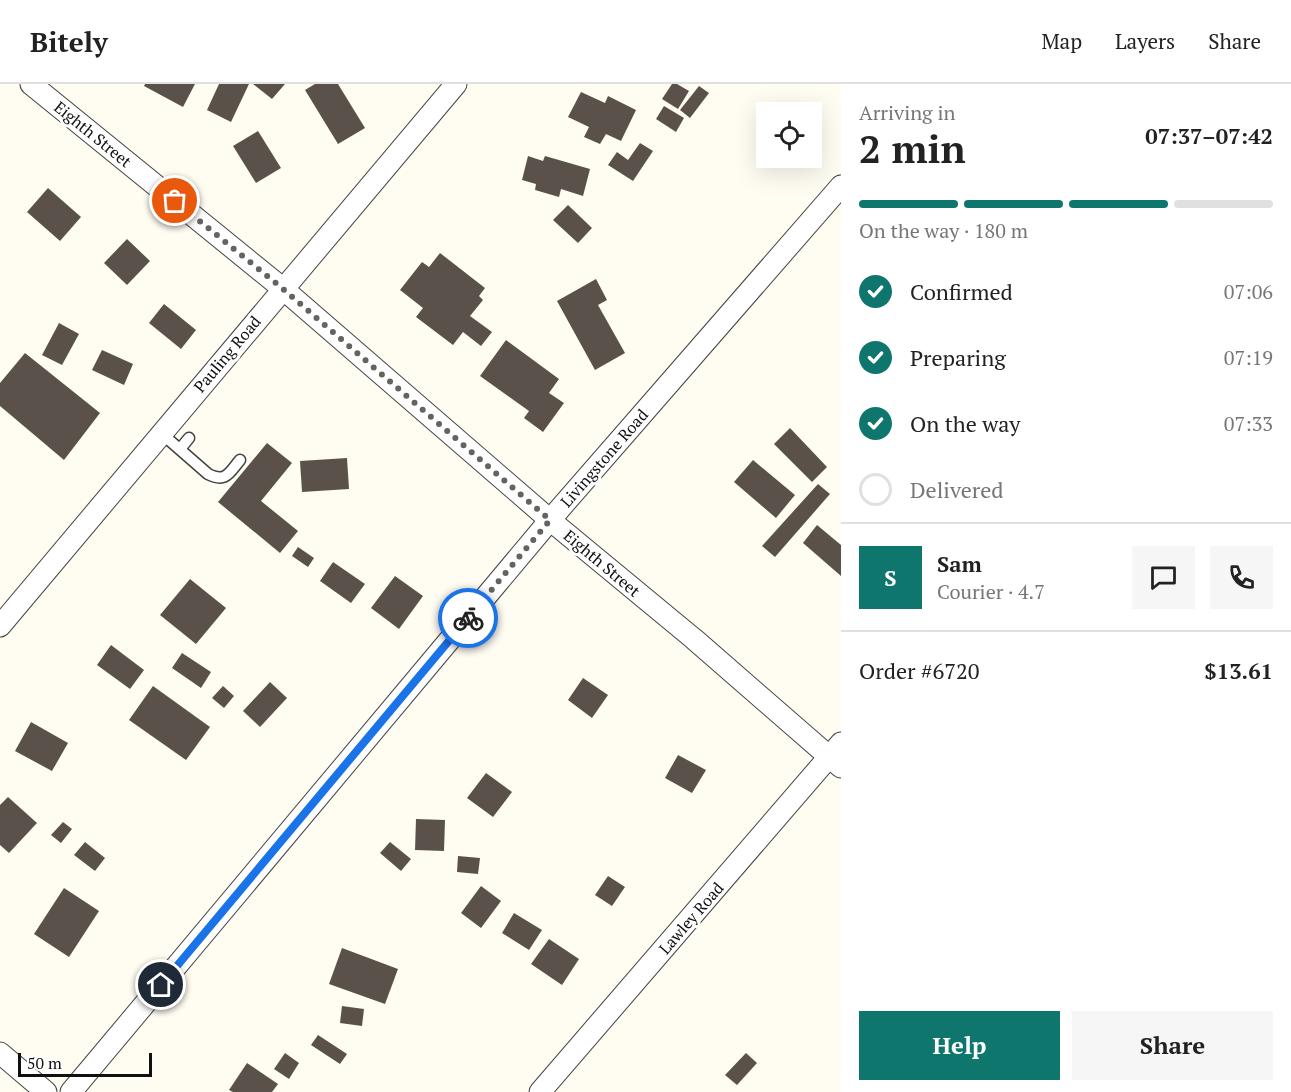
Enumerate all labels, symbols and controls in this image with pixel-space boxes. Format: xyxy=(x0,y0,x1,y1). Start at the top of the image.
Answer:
text: Bitely xyxy=(30,23,108,60)
text: Map xyxy=(1041,27,1082,55)
text: Layers xyxy=(1115,27,1175,55)
text: Share xyxy=(1208,27,1261,55)
street label: Eighth Street xyxy=(50,96,136,172)
text: Arriving in xyxy=(859,99,955,126)
map controls xyxy=(756,102,822,168)
button: locate xyxy=(756,102,822,168)
text: 07:37–07:42 xyxy=(1145,121,1273,150)
text: 2 min xyxy=(859,122,966,174)
pin xyxy=(149,175,200,226)
icon: bag xyxy=(158,184,191,217)
text: On the way · 180 m xyxy=(859,217,1028,244)
icon: check xyxy=(859,275,892,308)
text: Confirmed xyxy=(910,277,1013,306)
text: 07:06 xyxy=(1224,278,1273,305)
street label: Pauling Road xyxy=(188,311,266,397)
icon: check xyxy=(859,341,892,374)
text: Preparing xyxy=(910,343,1006,372)
text: 07:19 xyxy=(1224,344,1273,371)
street label: Livingstone Road xyxy=(555,404,653,512)
icon: check xyxy=(859,407,892,440)
text: On the way xyxy=(910,409,1020,438)
text: 07:33 xyxy=(1224,410,1273,437)
text: Delivered xyxy=(910,475,1003,504)
street label: Eighth Street xyxy=(559,524,645,602)
button: chat xyxy=(1132,546,1195,609)
button: phone xyxy=(1210,546,1273,609)
text: Sam xyxy=(937,549,982,578)
text: S xyxy=(884,563,897,592)
text: Courier · 4.7 xyxy=(937,578,1045,605)
courier xyxy=(438,588,498,648)
icon: bike xyxy=(452,602,485,635)
text: Order #6720 xyxy=(859,656,979,685)
text: $13.61 xyxy=(1204,656,1273,685)
street label: Lawley Road xyxy=(654,877,728,959)
pin xyxy=(135,959,186,1010)
icon: home xyxy=(144,968,177,1001)
button: Help xyxy=(859,1011,1060,1080)
button: Share xyxy=(1072,1011,1273,1080)
scale bar xyxy=(18,1050,152,1078)
text: 50 m xyxy=(27,1052,62,1074)

